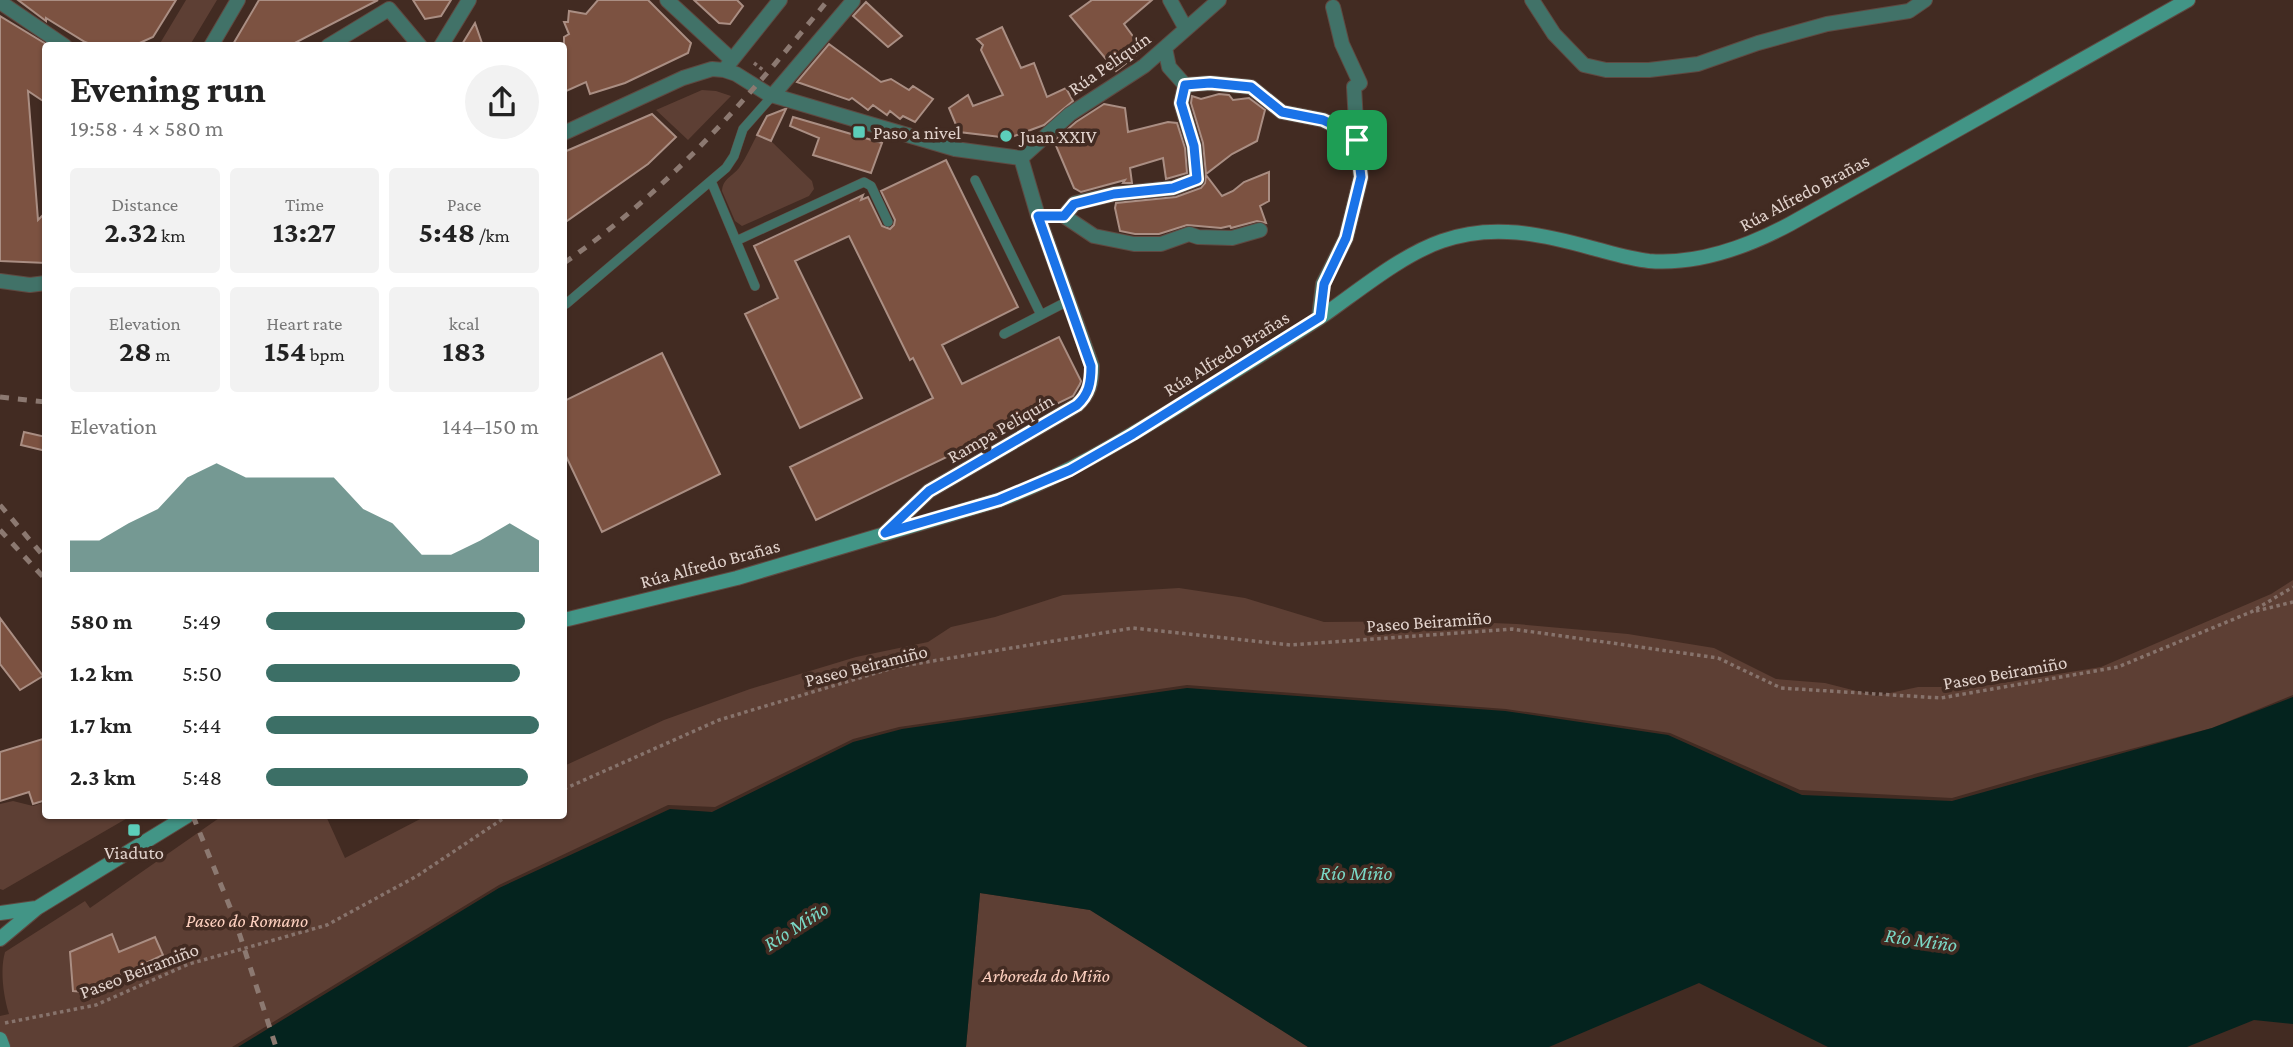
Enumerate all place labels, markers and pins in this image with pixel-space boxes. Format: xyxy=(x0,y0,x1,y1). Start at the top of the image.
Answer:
pin xyxy=(1327,110,1387,170)
place label: Paso a nivel xyxy=(873,122,961,143)
marker: Paso a nivel xyxy=(851,124,867,140)
place label: Juan XXIV xyxy=(1018,126,1097,147)
marker: Juan XXIV xyxy=(998,128,1014,144)
marker: Viaduto xyxy=(126,822,142,838)
place label: Viaduto xyxy=(104,842,164,863)

